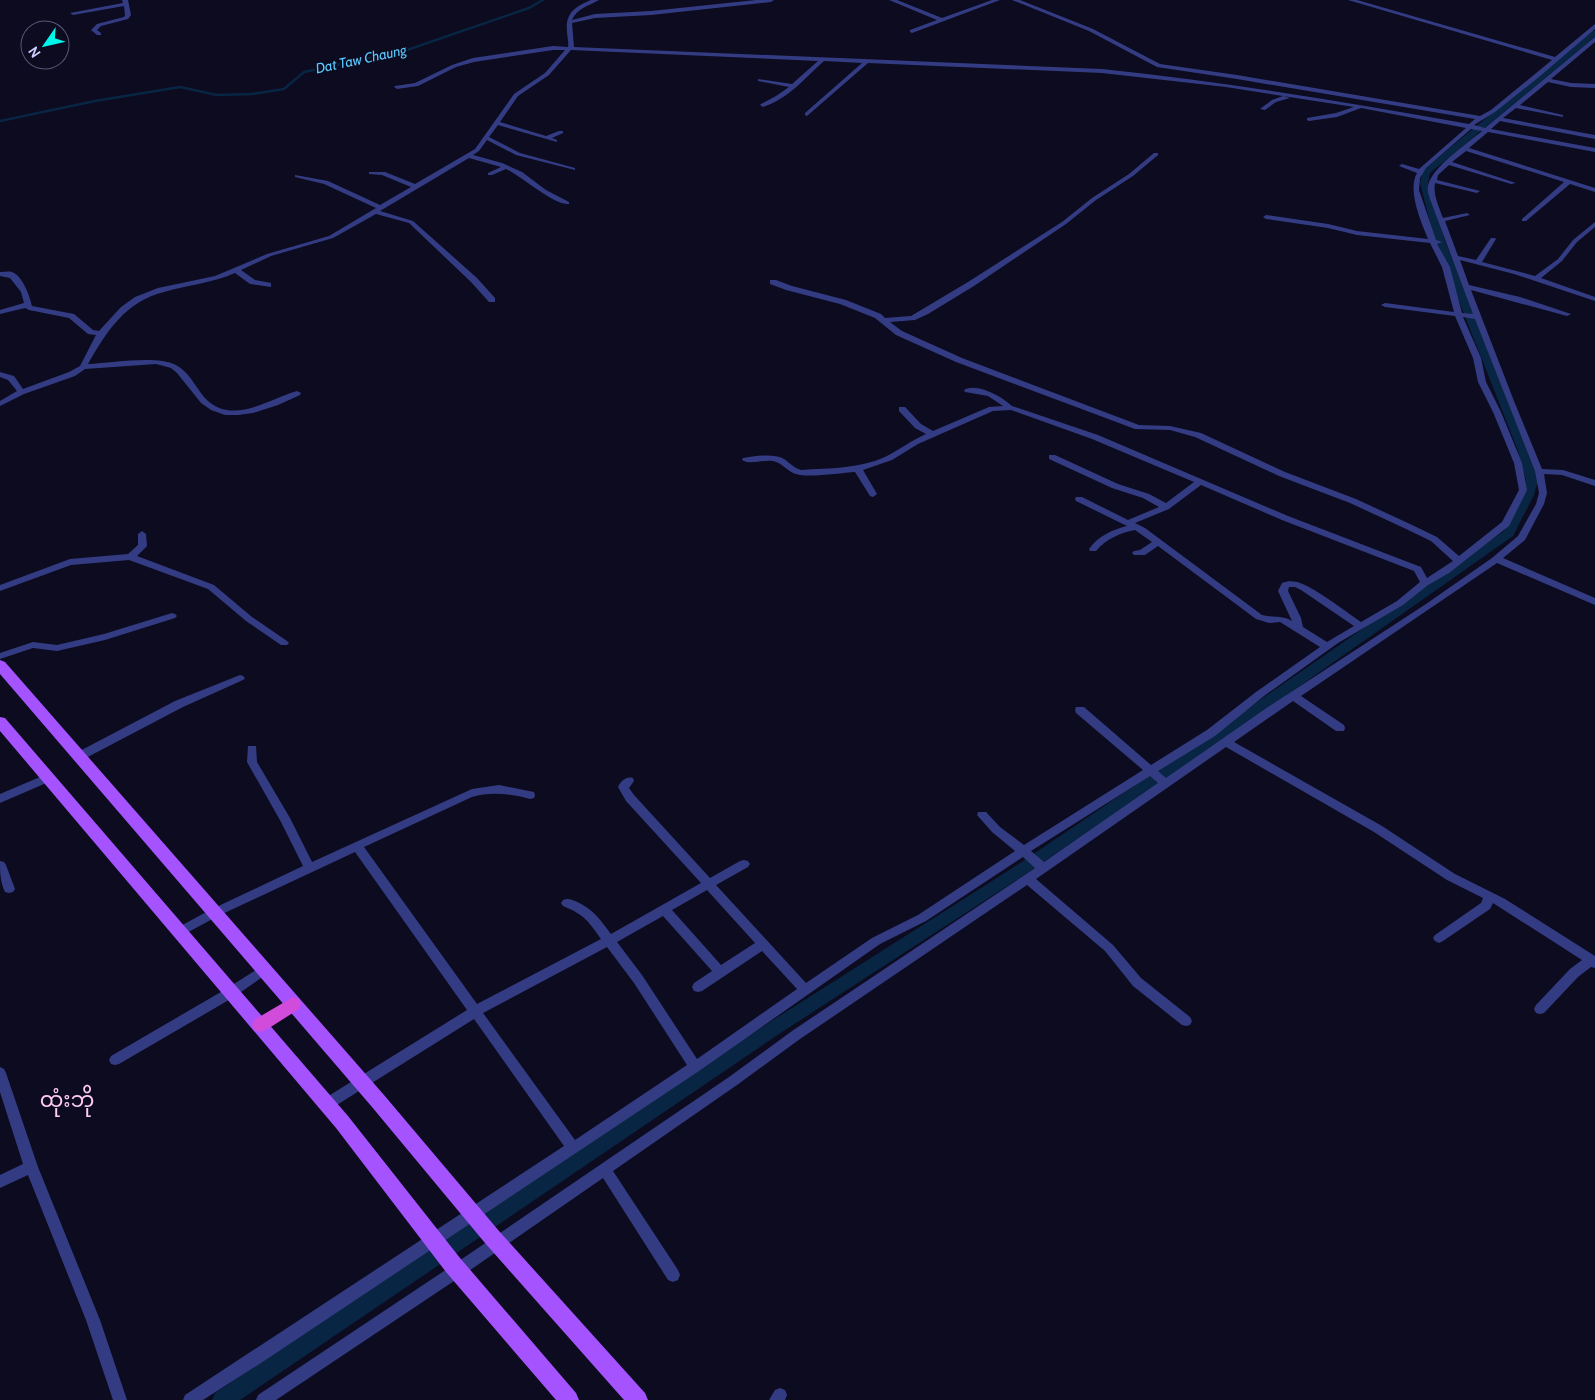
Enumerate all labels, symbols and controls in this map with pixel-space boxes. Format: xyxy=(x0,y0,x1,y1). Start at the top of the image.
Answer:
north arrow xyxy=(20,20,70,70)
water label: Dat Taw Chaung xyxy=(314,40,409,77)
text: N xyxy=(24,43,44,61)
district label: ထုံးဘို xyxy=(40,1084,94,1117)

